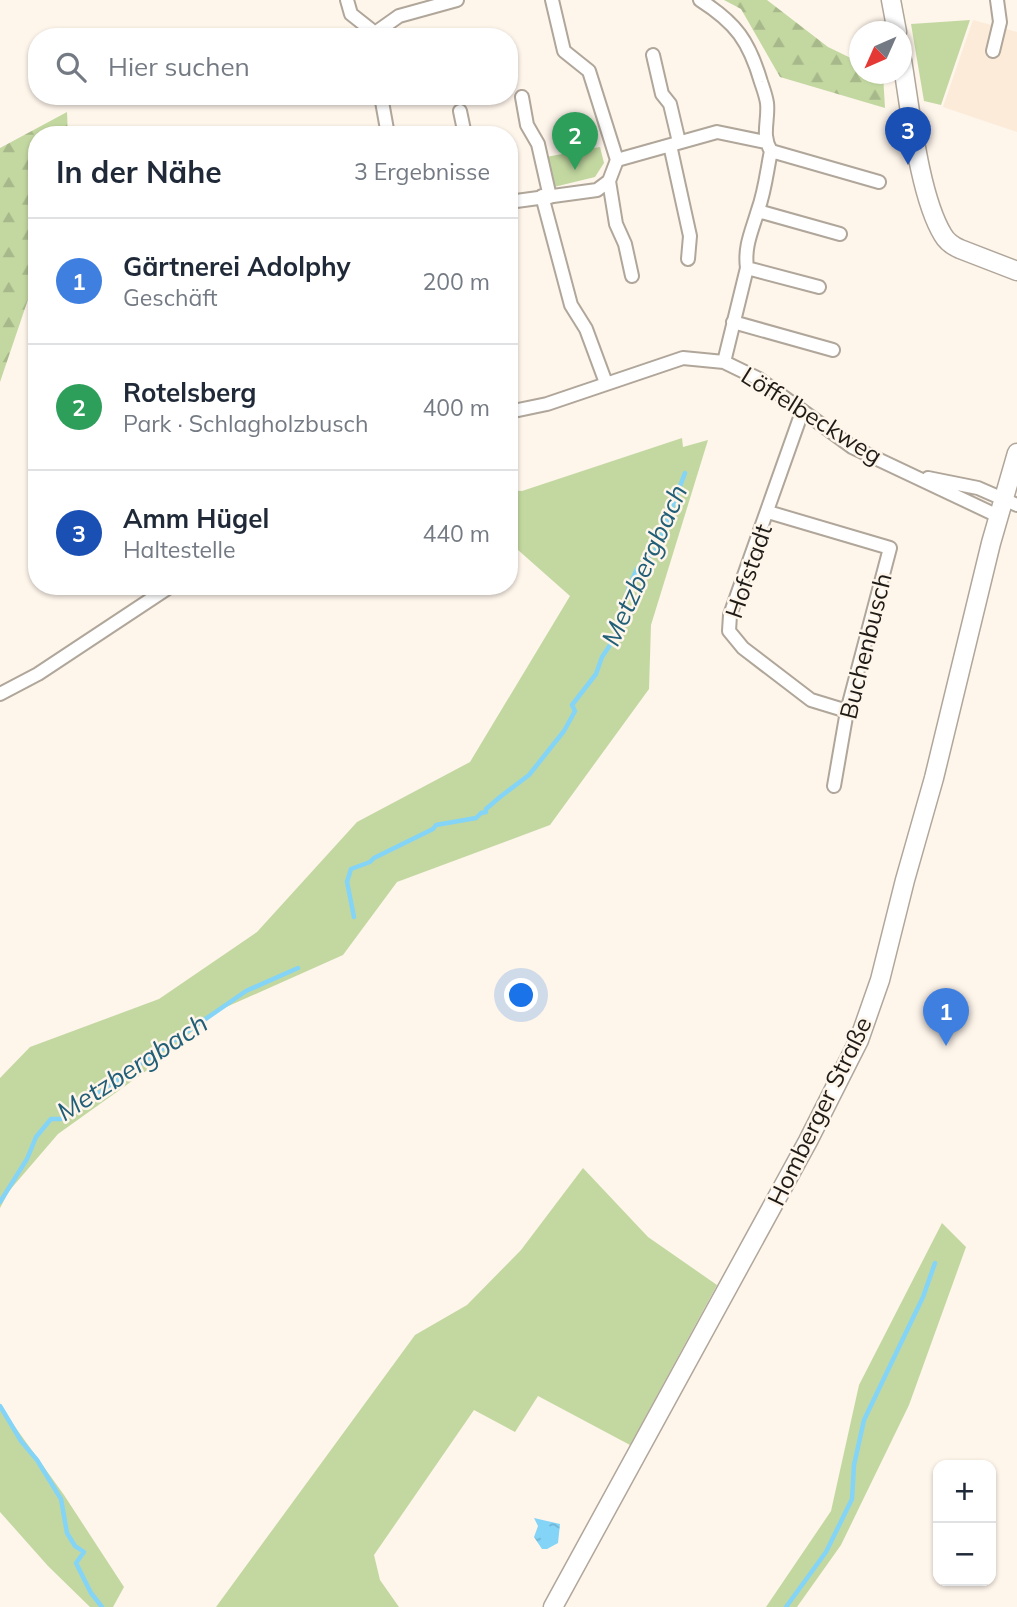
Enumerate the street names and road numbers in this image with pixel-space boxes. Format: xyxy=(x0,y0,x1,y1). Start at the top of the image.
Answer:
street label: Löffelbeckweg xyxy=(736,360,888,470)
street label: Hofstadt xyxy=(718,520,778,622)
street label: Buchenbusch xyxy=(832,570,898,722)
street label: Homberger Straße xyxy=(760,1012,878,1210)

